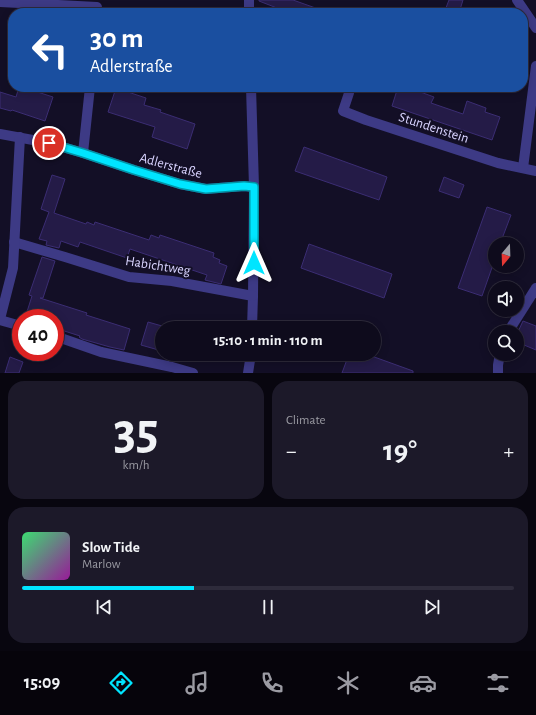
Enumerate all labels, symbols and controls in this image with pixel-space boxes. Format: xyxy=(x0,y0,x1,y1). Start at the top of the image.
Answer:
icon: left xyxy=(24,24,76,76)
text: 30 m xyxy=(90,25,143,53)
text: Adlerstraße xyxy=(90,58,173,76)
street label: Stundenstein xyxy=(397,110,470,146)
pin xyxy=(32,126,66,160)
icon: arrive xyxy=(38,132,60,154)
street label: Adlerstraße xyxy=(138,151,204,181)
north arrow xyxy=(488,237,524,273)
map controls xyxy=(488,237,524,361)
position arrow xyxy=(233,242,275,284)
street label: Habichtweg xyxy=(124,254,192,278)
button: sound xyxy=(488,281,524,317)
speed limit sign: 40 xyxy=(12,309,64,361)
button: search xyxy=(488,325,524,361)
text: 15:10 · 1 min · 110 m xyxy=(213,333,323,348)
text: 35 xyxy=(114,406,158,458)
text: Climate xyxy=(286,414,325,427)
text: 19° xyxy=(383,436,417,466)
text: − xyxy=(286,440,297,462)
text: + xyxy=(503,440,514,462)
text: km/h xyxy=(123,459,149,472)
text: Slow Tide xyxy=(82,540,140,555)
text: Marlow xyxy=(82,558,120,571)
icon: previous xyxy=(93,596,115,618)
icon: pause xyxy=(257,596,279,618)
icon: next xyxy=(421,596,443,618)
icon: directions xyxy=(107,669,135,697)
icon: music xyxy=(183,669,211,697)
icon: phone xyxy=(258,669,286,697)
icon: climate xyxy=(334,669,362,697)
icon: car xyxy=(409,669,437,697)
icon: filters xyxy=(484,669,512,697)
text: 15:09 xyxy=(24,674,60,692)

